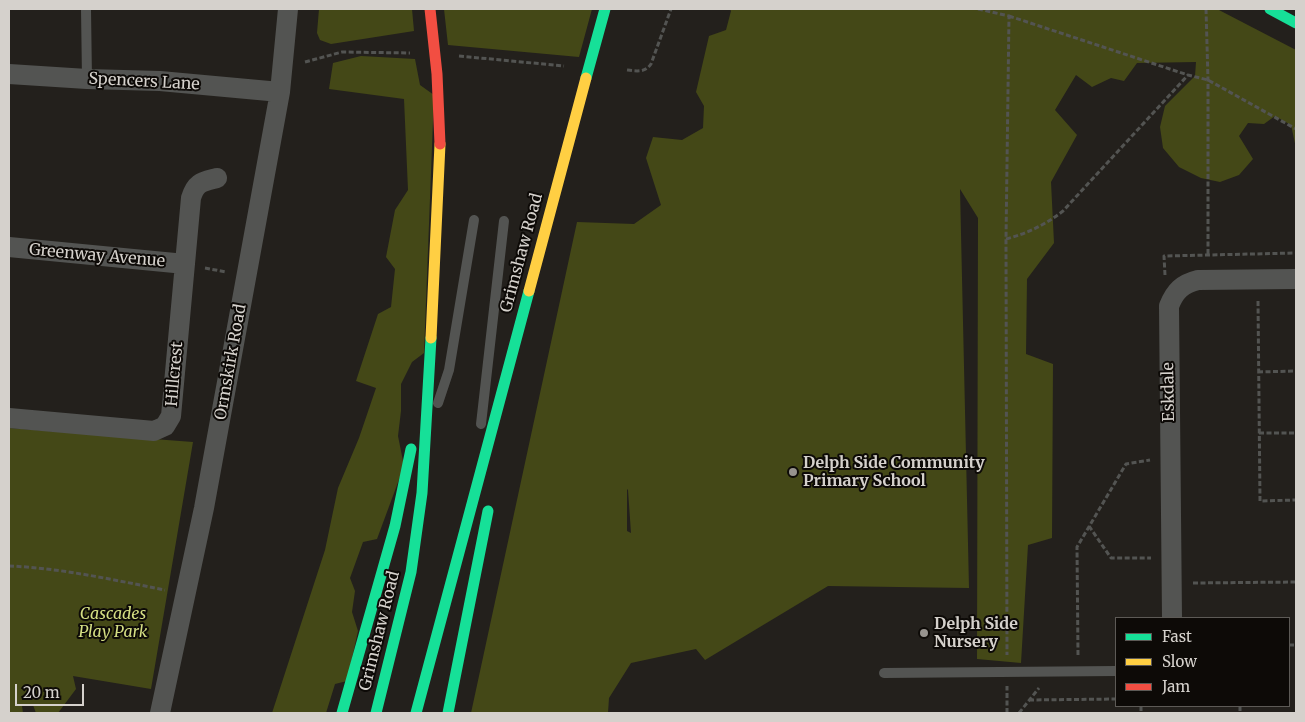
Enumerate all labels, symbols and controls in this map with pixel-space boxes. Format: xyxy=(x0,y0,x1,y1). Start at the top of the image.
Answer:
street label: Spencers Lane xyxy=(88,69,200,95)
street label: Grimshaw Road xyxy=(497,191,547,315)
street label: Greenway Avenue xyxy=(28,240,166,272)
street label: Ormskirk Road xyxy=(211,303,251,421)
street label: Hillcrest xyxy=(163,341,187,407)
street label: Eskdale xyxy=(1159,362,1179,422)
place label: Delph Side Community Primary School xyxy=(803,453,985,491)
marker: Delph Side Community Primary School xyxy=(787,466,799,478)
street label: Grimshaw Road xyxy=(356,569,404,693)
park label: Cascades Play Park xyxy=(78,604,148,642)
place label: Delph Side Nursery xyxy=(934,614,1018,652)
legend xyxy=(1115,617,1290,707)
marker: Delph Side Nursery xyxy=(918,627,930,639)
text: Fast xyxy=(1162,627,1192,646)
text: Slow xyxy=(1162,652,1197,671)
scale bar xyxy=(18,674,86,706)
text: Jam xyxy=(1162,677,1190,696)
text: 20 m xyxy=(23,683,60,702)

